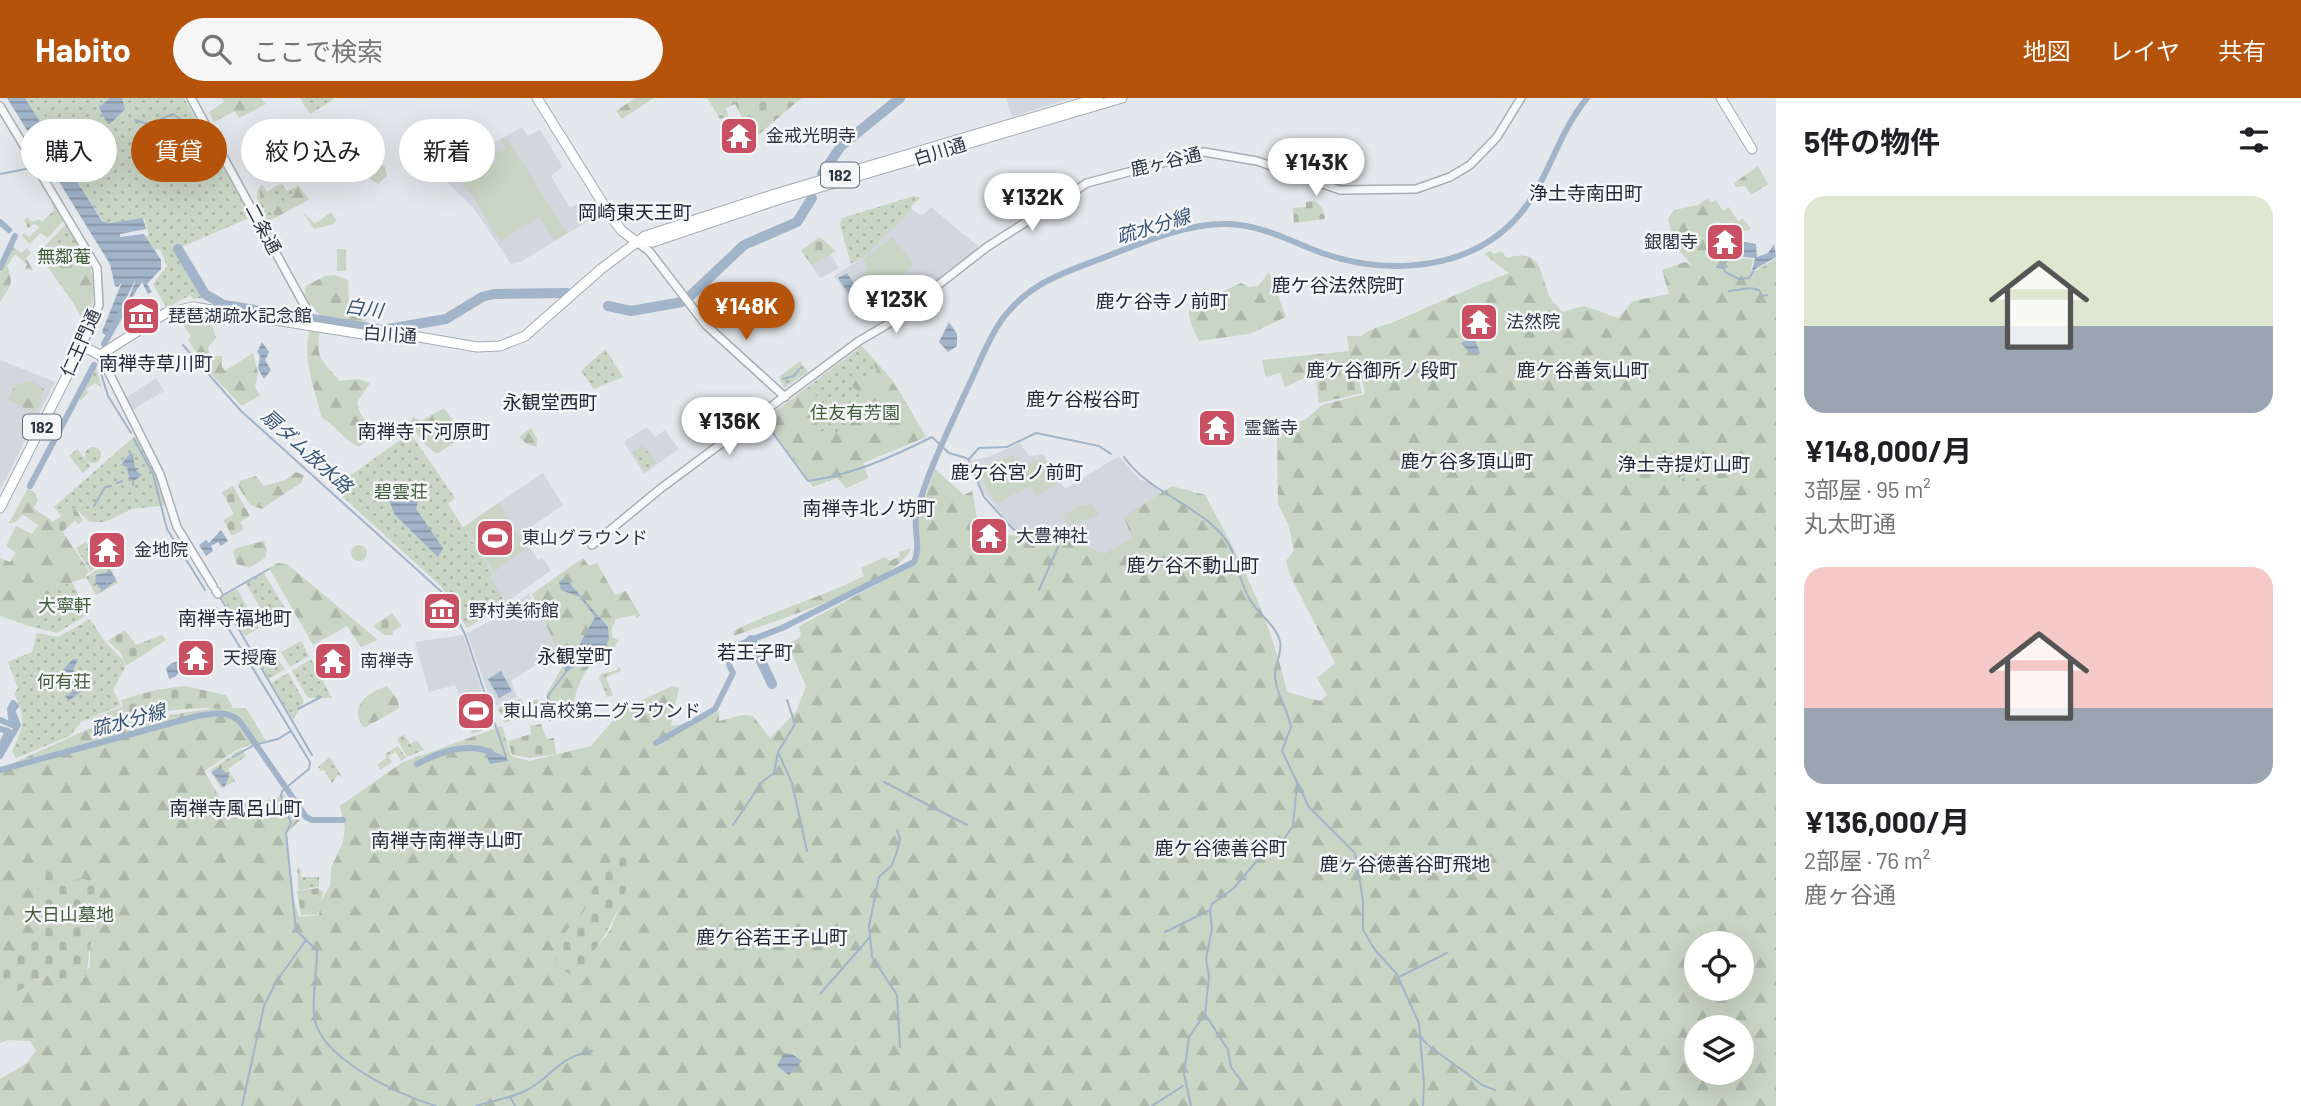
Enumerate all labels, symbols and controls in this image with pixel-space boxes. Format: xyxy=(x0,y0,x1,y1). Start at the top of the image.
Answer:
search box xyxy=(173,18,663,81)
text: Habito xyxy=(35,29,131,69)
icon: search xyxy=(197,30,235,68)
text: ここで検索 xyxy=(253,35,383,66)
text: 地図 xyxy=(2023,36,2071,65)
text: レイヤ xyxy=(2109,36,2180,65)
text: 共有 xyxy=(2218,36,2266,65)
temple icon: 金戒光明寺 xyxy=(718,115,760,157)
chip: 購入 xyxy=(21,119,117,182)
chip: 賃貸 xyxy=(131,119,227,182)
chip: 絞り込み xyxy=(241,119,385,182)
chip: 新着 xyxy=(399,119,495,182)
icon: filters xyxy=(2235,121,2273,159)
text: 5件の物件 xyxy=(1804,123,1940,159)
place label: 金戒光明寺 xyxy=(766,124,856,146)
street label: 白川通 xyxy=(911,133,969,169)
pin: ¥143K xyxy=(1267,139,1365,198)
street label: 鹿ヶ谷通 xyxy=(1128,142,1203,180)
text: ¥143K xyxy=(1284,147,1348,175)
road number: 182 xyxy=(821,162,859,188)
pin: ¥132K xyxy=(983,174,1081,233)
district label: 浄土寺南田町 xyxy=(1529,181,1643,204)
text: ¥132K xyxy=(1000,182,1064,210)
street label: 二条通 xyxy=(241,200,286,258)
district label: 岡崎東天王町 xyxy=(578,200,692,223)
water label: 疏水分線 xyxy=(1113,203,1194,248)
temple icon: 銀閣寺 xyxy=(1704,221,1746,263)
place label: 銀閣寺 xyxy=(1644,230,1698,252)
icon: home xyxy=(1976,242,2102,368)
park label: 無鄰菴 xyxy=(37,245,91,267)
district label: 鹿ケ谷法然院町 xyxy=(1271,273,1405,296)
pin: ¥123K xyxy=(847,275,945,335)
pin: ¥148K xyxy=(697,282,795,342)
text: ¥123K xyxy=(864,284,928,312)
district label: 鹿ケ谷寺ノ前町 xyxy=(1095,289,1229,312)
text: ¥148K xyxy=(714,291,778,319)
water label: 白川 xyxy=(344,293,386,322)
museum icon: 琵琶湖疏水記念館 xyxy=(120,295,162,337)
temple icon: 法然院 xyxy=(1458,301,1500,343)
place label: 琵琶湖疏水記念館 xyxy=(168,304,312,326)
street label: 仁王門通 xyxy=(55,305,105,380)
place label: 法然院 xyxy=(1506,310,1560,332)
street label: 白川通 xyxy=(362,321,418,347)
district label: 南禅寺草川町 xyxy=(99,351,213,374)
district label: 鹿ケ谷御所ノ段町 xyxy=(1306,358,1458,381)
district label: 鹿ケ谷善気山町 xyxy=(1516,358,1650,381)
district label: 鹿ケ谷桜谷町 xyxy=(1026,387,1140,410)
district label: 永観堂西町 xyxy=(502,390,598,413)
pin: ¥136K xyxy=(680,398,778,457)
park label: 住友有芳園 xyxy=(810,401,900,423)
water label: 扇ダム放水路 xyxy=(257,404,359,499)
text: ¥136K xyxy=(697,406,761,434)
temple icon: 霊鑑寺 xyxy=(1196,407,1238,449)
road number: 182 xyxy=(23,414,61,440)
place label: 霊鑑寺 xyxy=(1244,416,1298,438)
district label: 南禅寺下河原町 xyxy=(357,419,491,442)
text: ¥148,000/月 xyxy=(1804,432,1972,468)
district label: 鹿ケ谷多頂山町 xyxy=(1400,449,1534,472)
district label: 浄土寺提灯山町 xyxy=(1617,452,1751,475)
district label: 鹿ケ谷宮ノ前町 xyxy=(950,460,1084,483)
text: 3部屋 · 95 m² xyxy=(1804,475,1931,503)
park label: 碧雲荘 xyxy=(374,480,428,502)
district label: 南禅寺北ノ坊町 xyxy=(802,496,936,519)
text: 丸太町通 xyxy=(1804,509,1896,537)
temple icon: 大豊神社 xyxy=(968,515,1010,557)
sports icon: 東山グラウンド xyxy=(474,517,516,559)
place label: 大豊神社 xyxy=(1016,524,1088,546)
place label: 東山グラウンド xyxy=(522,526,648,548)
temple icon: 金地院 xyxy=(86,529,128,571)
place label: 金地院 xyxy=(134,538,188,560)
district label: 鹿ケ谷不動山町 xyxy=(1126,553,1260,576)
museum icon: 野村美術館 xyxy=(421,590,463,632)
park label: 大寧軒 xyxy=(38,594,92,616)
place label: 野村美術館 xyxy=(469,599,559,621)
district label: 南禅寺福地町 xyxy=(178,606,292,629)
icon: home xyxy=(1976,613,2102,739)
temple icon: 天授庵 xyxy=(175,637,217,679)
temple icon: 南禅寺 xyxy=(312,640,354,682)
district label: 若王子町 xyxy=(717,640,793,663)
district label: 永観堂町 xyxy=(537,644,613,667)
place label: 天授庵 xyxy=(223,646,277,668)
place label: 南禅寺 xyxy=(360,649,414,671)
park label: 何有荘 xyxy=(37,670,91,692)
sports icon: 東山高校第二グラウンド xyxy=(455,690,497,732)
water label: 疏水分線 xyxy=(88,698,169,740)
place label: 東山高校第二グラウンド xyxy=(503,699,701,721)
district label: 南禅寺風呂山町 xyxy=(169,796,303,819)
text: ¥136,000/月 xyxy=(1804,803,1970,839)
district label: 南禅寺南禅寺山町 xyxy=(371,828,523,851)
district label: 鹿ケ谷徳善谷町 xyxy=(1154,836,1288,859)
text: 2部屋 · 76 m² xyxy=(1804,846,1930,874)
district label: 鹿ヶ谷徳善谷町飛地 xyxy=(1319,852,1491,875)
text: 鹿ヶ谷通 xyxy=(1804,880,1896,908)
park label: 大日山墓地 xyxy=(24,903,114,925)
district label: 鹿ケ谷若王子山町 xyxy=(696,925,848,948)
map controls xyxy=(1684,931,1754,1085)
button: locate xyxy=(1684,931,1754,1001)
button: layers xyxy=(1684,1015,1754,1085)

